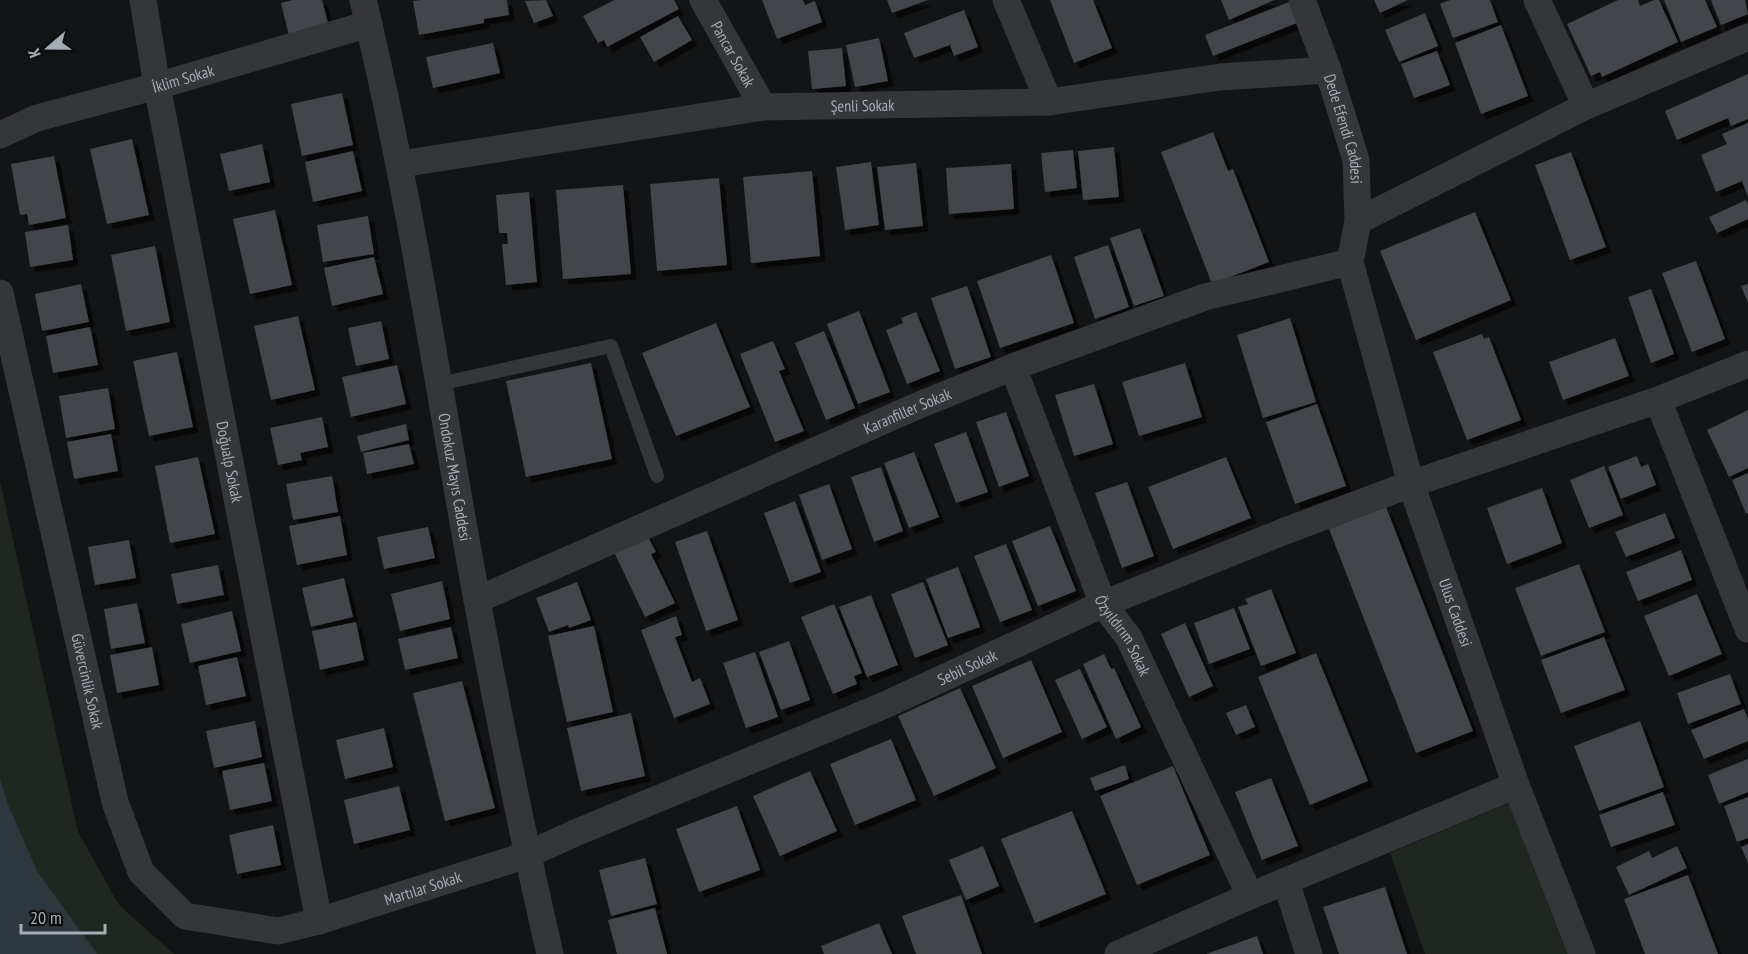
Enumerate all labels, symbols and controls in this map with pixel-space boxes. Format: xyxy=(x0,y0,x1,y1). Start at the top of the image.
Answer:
street label: Pancar Sokak xyxy=(707,17,760,91)
north arrow xyxy=(18,18,78,78)
text: K xyxy=(23,45,45,60)
street label: İklim Sokak xyxy=(150,60,217,97)
street label: Dede Efendi Caddesi xyxy=(1320,72,1367,184)
street label: Şenli Sokak xyxy=(830,95,895,116)
street label: Karanfiller Sokak xyxy=(860,383,955,438)
street label: Ondokuz Mayıs Caddesi xyxy=(434,412,476,543)
street label: Doğualp Sokak xyxy=(212,420,248,505)
street label: Ulus Caddesi xyxy=(1435,576,1477,649)
street label: Özyıldırım Sokak xyxy=(1091,592,1156,680)
street label: Güvercinlik Sokak xyxy=(67,632,108,732)
street label: Sebil Sokak xyxy=(934,644,1001,689)
street label: Martılar Sokak xyxy=(382,866,465,910)
scale bar xyxy=(21,897,105,935)
text: 20 m xyxy=(30,906,62,929)

